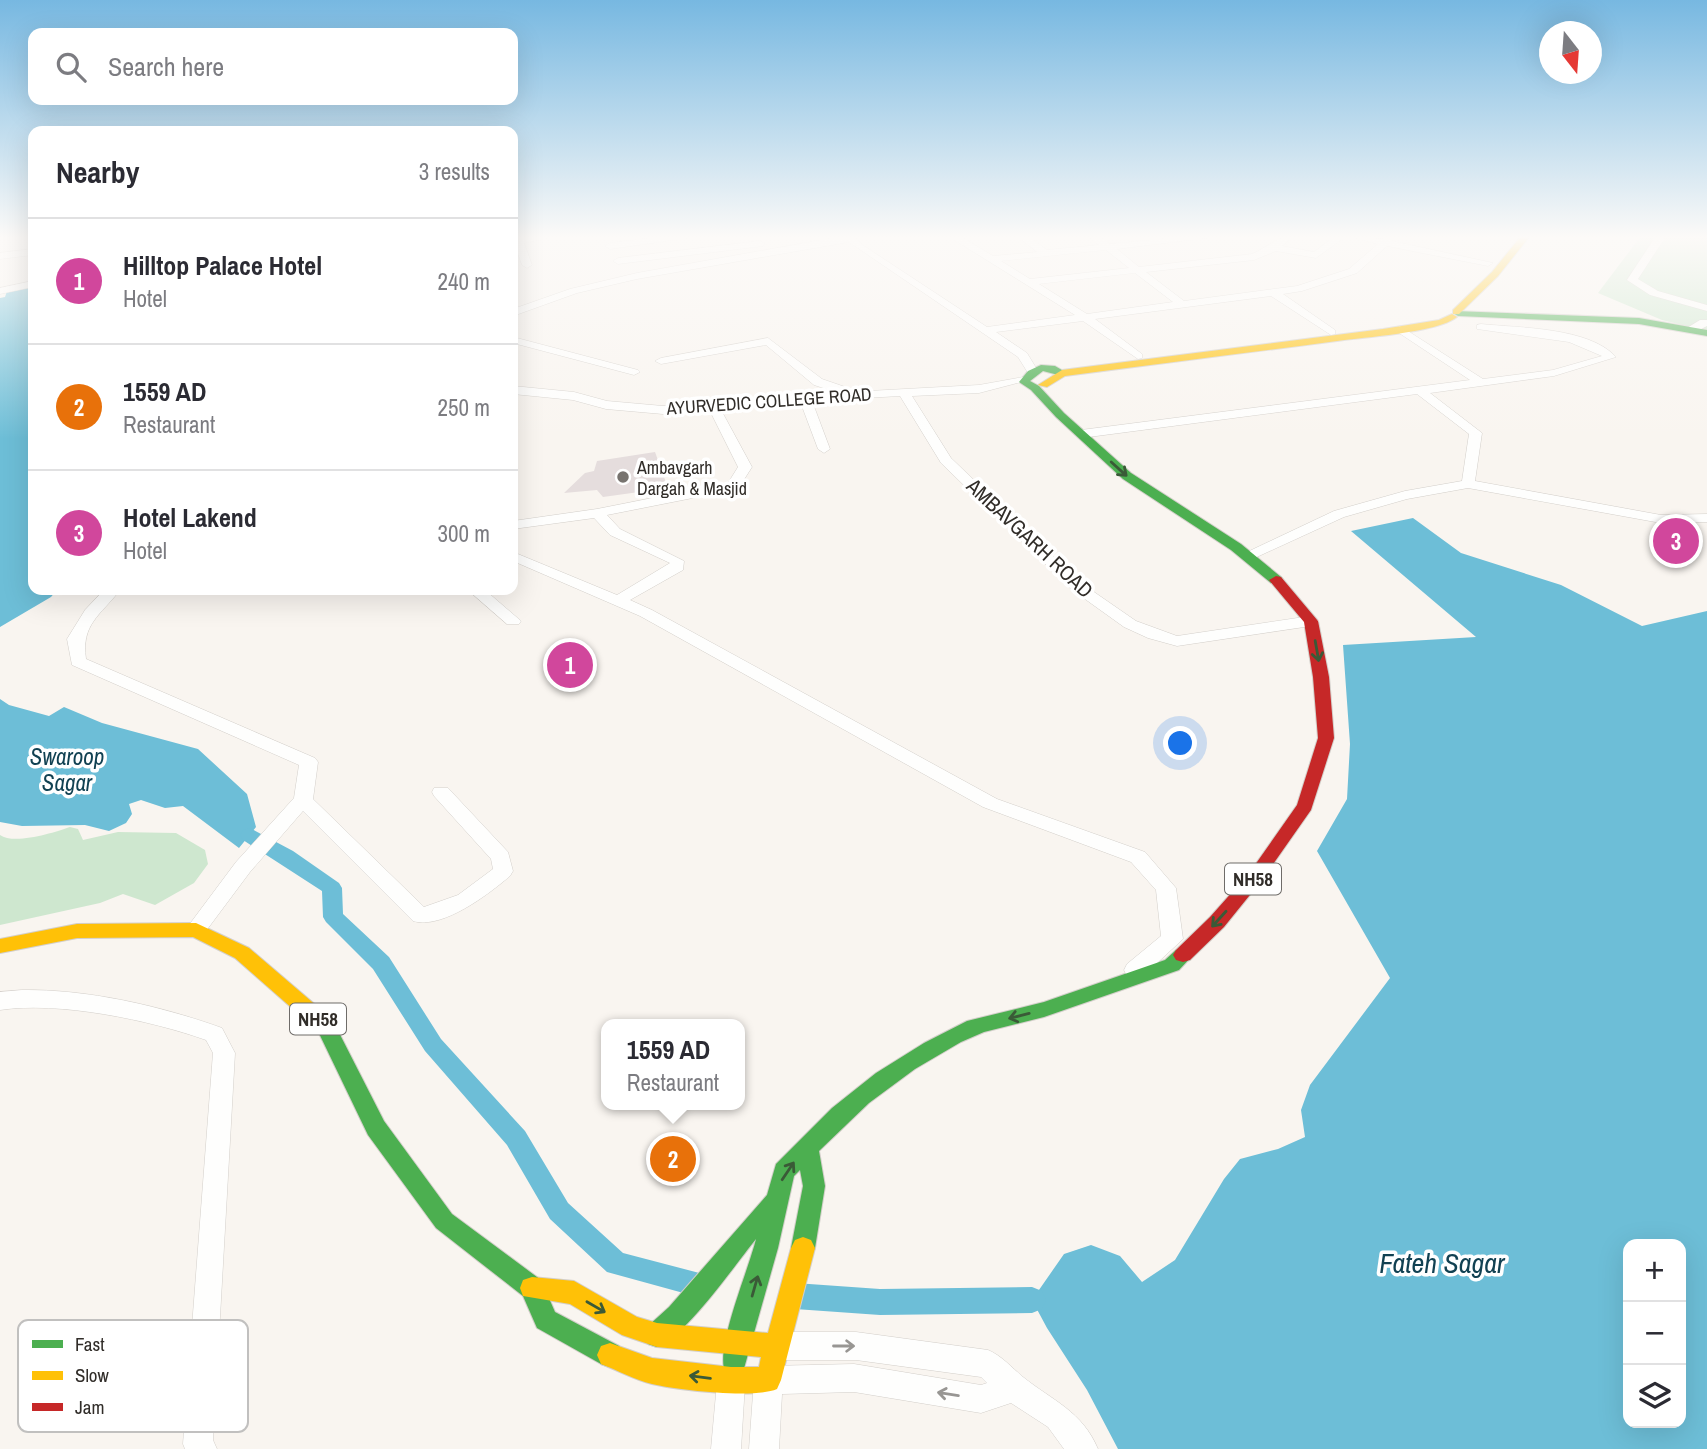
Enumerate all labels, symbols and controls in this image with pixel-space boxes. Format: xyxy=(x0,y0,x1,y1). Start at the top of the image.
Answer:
north arrow xyxy=(1539,21,1602,84)
search box xyxy=(28,28,518,105)
icon: search xyxy=(52,48,90,86)
text: Search here xyxy=(108,49,224,84)
text: Nearby xyxy=(56,152,139,192)
text: 3 results xyxy=(419,156,490,187)
text: Hilltop Palace Hotel xyxy=(123,248,322,283)
text: 1 xyxy=(74,266,84,297)
text: 240 m xyxy=(438,266,490,297)
text: Hotel xyxy=(123,283,167,314)
text: 1559 AD xyxy=(123,374,206,409)
street label: AYURVEDIC COLLEGE ROAD xyxy=(665,381,872,421)
text: 2 xyxy=(74,392,84,423)
text: 250 m xyxy=(438,392,490,423)
text: Restaurant xyxy=(123,409,215,440)
place label: Ambavgarh Dargah & Masjid xyxy=(636,455,747,501)
one-way arrow xyxy=(1110,461,1128,477)
marker: Ambavgarh Dargah & Masjid xyxy=(615,469,631,485)
street label: AMBAVGARH ROAD xyxy=(960,471,1100,604)
text: Hotel Lakend xyxy=(123,500,257,535)
pin: 3 xyxy=(1653,515,1699,567)
text: 3 xyxy=(74,518,84,549)
text: 300 m xyxy=(438,518,490,549)
text: Hotel xyxy=(123,535,167,566)
pin: 1 xyxy=(547,639,593,691)
one-way arrow xyxy=(1310,639,1324,661)
your location xyxy=(1163,726,1197,760)
water label: Swaroop Sagar xyxy=(30,741,104,798)
road number: NH58 xyxy=(1225,864,1281,894)
one-way arrow xyxy=(1212,909,1228,927)
road number: NH58 xyxy=(290,1004,346,1035)
one-way arrow xyxy=(1008,1010,1031,1023)
popup xyxy=(601,1019,745,1110)
text: 1559 AD xyxy=(627,1032,710,1067)
text: Restaurant xyxy=(627,1067,719,1098)
pin: 2 xyxy=(650,1133,696,1185)
one-way arrow xyxy=(780,1162,795,1182)
map controls xyxy=(1623,1239,1686,1428)
button: + xyxy=(1623,1239,1686,1302)
water label: Fateh Sagar xyxy=(1379,1244,1506,1282)
one-way arrow xyxy=(749,1275,762,1297)
one-way arrow xyxy=(586,1300,606,1314)
button: − xyxy=(1623,1302,1686,1365)
legend xyxy=(18,1320,248,1432)
text: Fast xyxy=(75,1331,105,1357)
one-way arrow xyxy=(832,1339,855,1353)
text: Slow xyxy=(75,1362,110,1388)
button: layers xyxy=(1623,1365,1686,1428)
one-way arrow xyxy=(690,1370,712,1383)
one-way arrow xyxy=(937,1387,960,1400)
text: Jam xyxy=(75,1394,104,1420)

